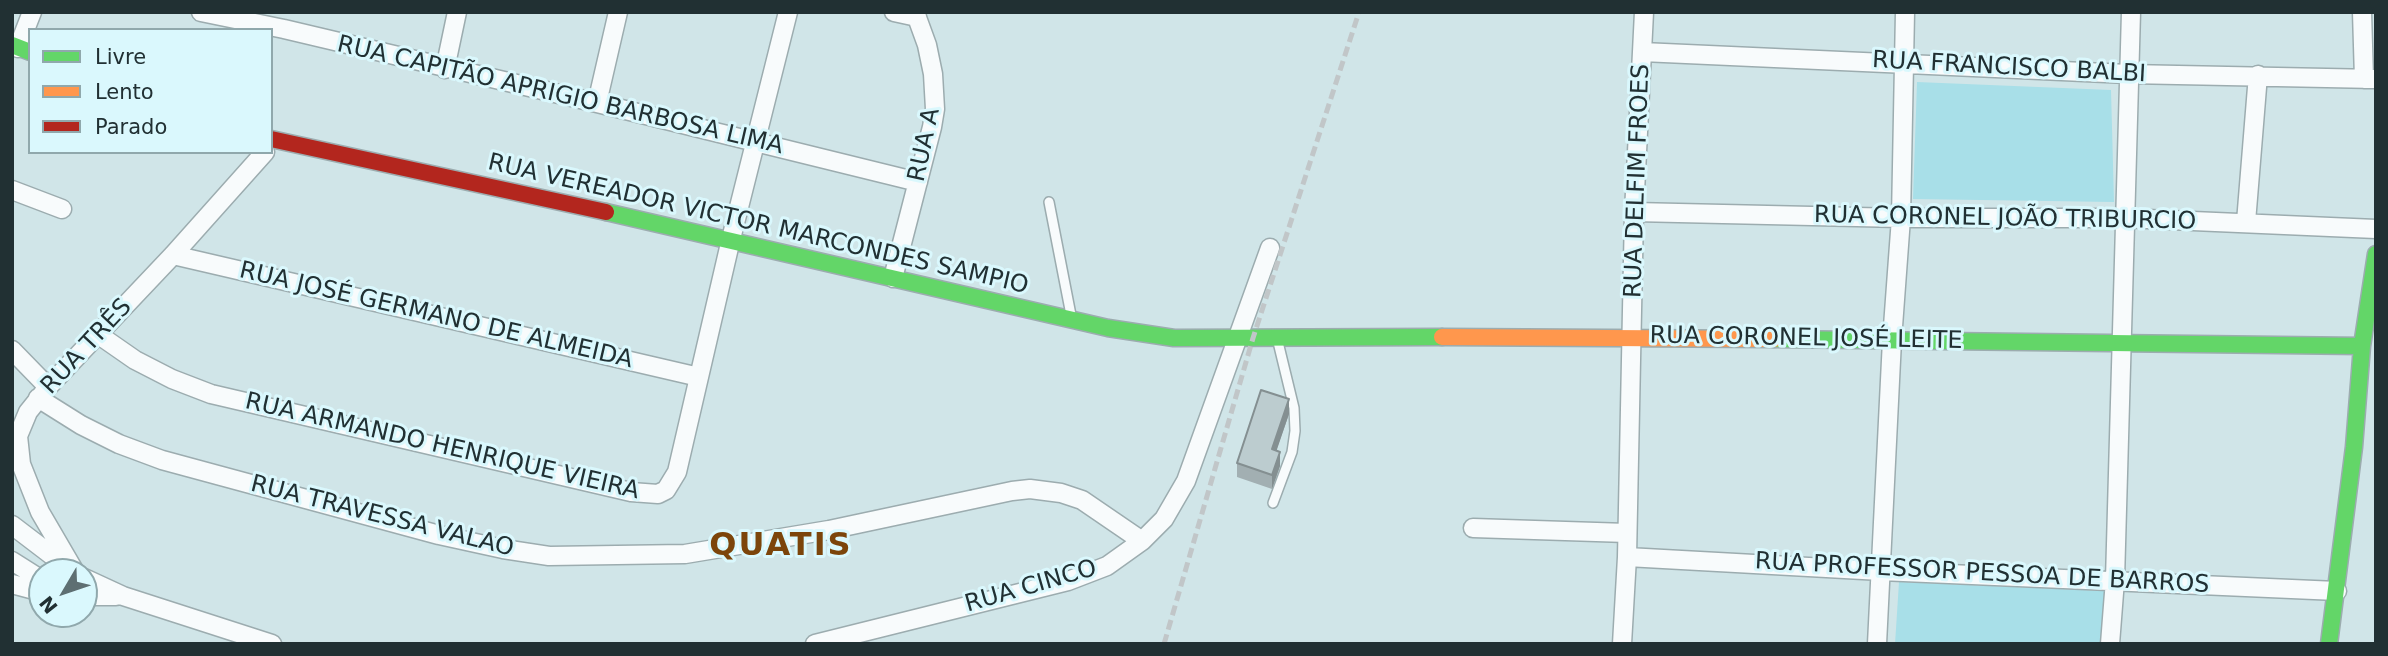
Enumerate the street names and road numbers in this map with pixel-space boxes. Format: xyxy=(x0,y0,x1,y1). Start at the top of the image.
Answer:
street label: RUA CAPITÃO APRIGIO BARBOSA LIMA xyxy=(334,31,786,161)
street label: RUA FRANCISCO BALBI xyxy=(1871,46,2147,90)
street label: RUA DELFIM FROES xyxy=(1620,63,1656,299)
street label: RUA A xyxy=(903,105,947,185)
street label: RUA VEREADOR VICTOR MARCONDES SAMPIO xyxy=(485,149,1031,301)
street label: RUA CORONEL JOÃO TRIBURCIO xyxy=(1814,201,2196,237)
street label: RUA JOSÉ GERMANO DE ALMEIDA xyxy=(237,257,635,375)
street label: RUA TRÊS xyxy=(36,293,138,401)
street label: RUA CORONEL JOSÉ LEITE xyxy=(1649,322,1963,356)
street label: RUA ARMANDO HENRIQUE VIEIRA xyxy=(242,388,642,506)
street label: RUA TRAVESSA VALAO xyxy=(247,470,517,564)
street label: RUA PROFESSOR PESSOA DE BARROS xyxy=(1754,548,2210,600)
street label: RUA CINCO xyxy=(962,554,1100,620)

